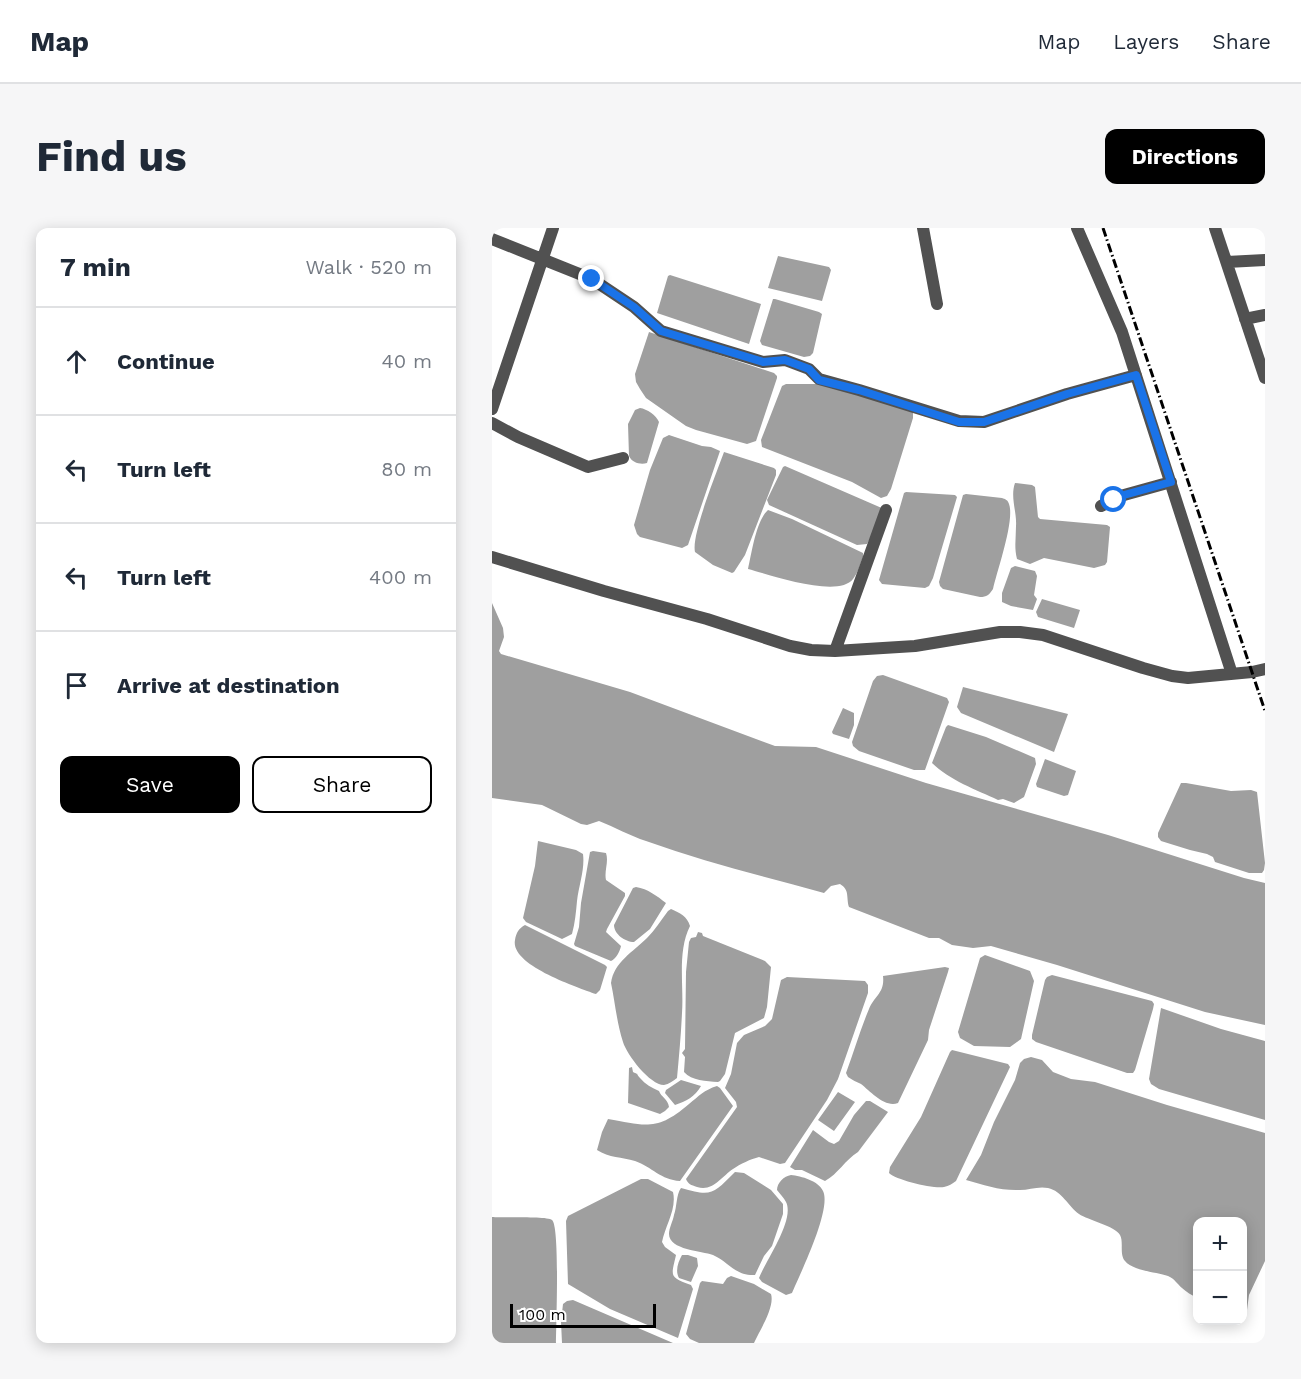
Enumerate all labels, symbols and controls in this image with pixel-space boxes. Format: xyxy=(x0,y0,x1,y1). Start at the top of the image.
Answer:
text: Map xyxy=(30,25,89,58)
text: Map xyxy=(1037,29,1080,54)
text: Layers xyxy=(1113,29,1179,54)
text: Share xyxy=(1212,29,1271,54)
button: Directions xyxy=(1105,129,1265,184)
text: Find us xyxy=(36,132,187,181)
text: 7 min xyxy=(60,252,131,282)
text: Walk · 520 m xyxy=(305,255,432,279)
route end xyxy=(578,265,604,291)
icon: ahead xyxy=(60,345,93,378)
text: Continue xyxy=(117,349,215,374)
text: 40 m xyxy=(381,349,432,373)
icon: left xyxy=(60,453,93,486)
text: Turn left xyxy=(117,457,211,482)
text: 80 m xyxy=(381,457,432,481)
route start xyxy=(1100,486,1126,512)
icon: left xyxy=(60,561,93,594)
text: Turn left xyxy=(117,565,211,590)
text: 400 m xyxy=(369,565,432,589)
icon: arrive xyxy=(60,669,93,702)
text: Arrive at destination xyxy=(117,673,340,698)
button: Save xyxy=(60,756,240,813)
button: Share xyxy=(252,756,432,813)
map controls xyxy=(1193,1217,1247,1325)
button: + xyxy=(1193,1217,1247,1271)
button: − xyxy=(1193,1271,1247,1325)
scale bar xyxy=(510,1301,656,1328)
text: 100 m xyxy=(519,1305,566,1324)

